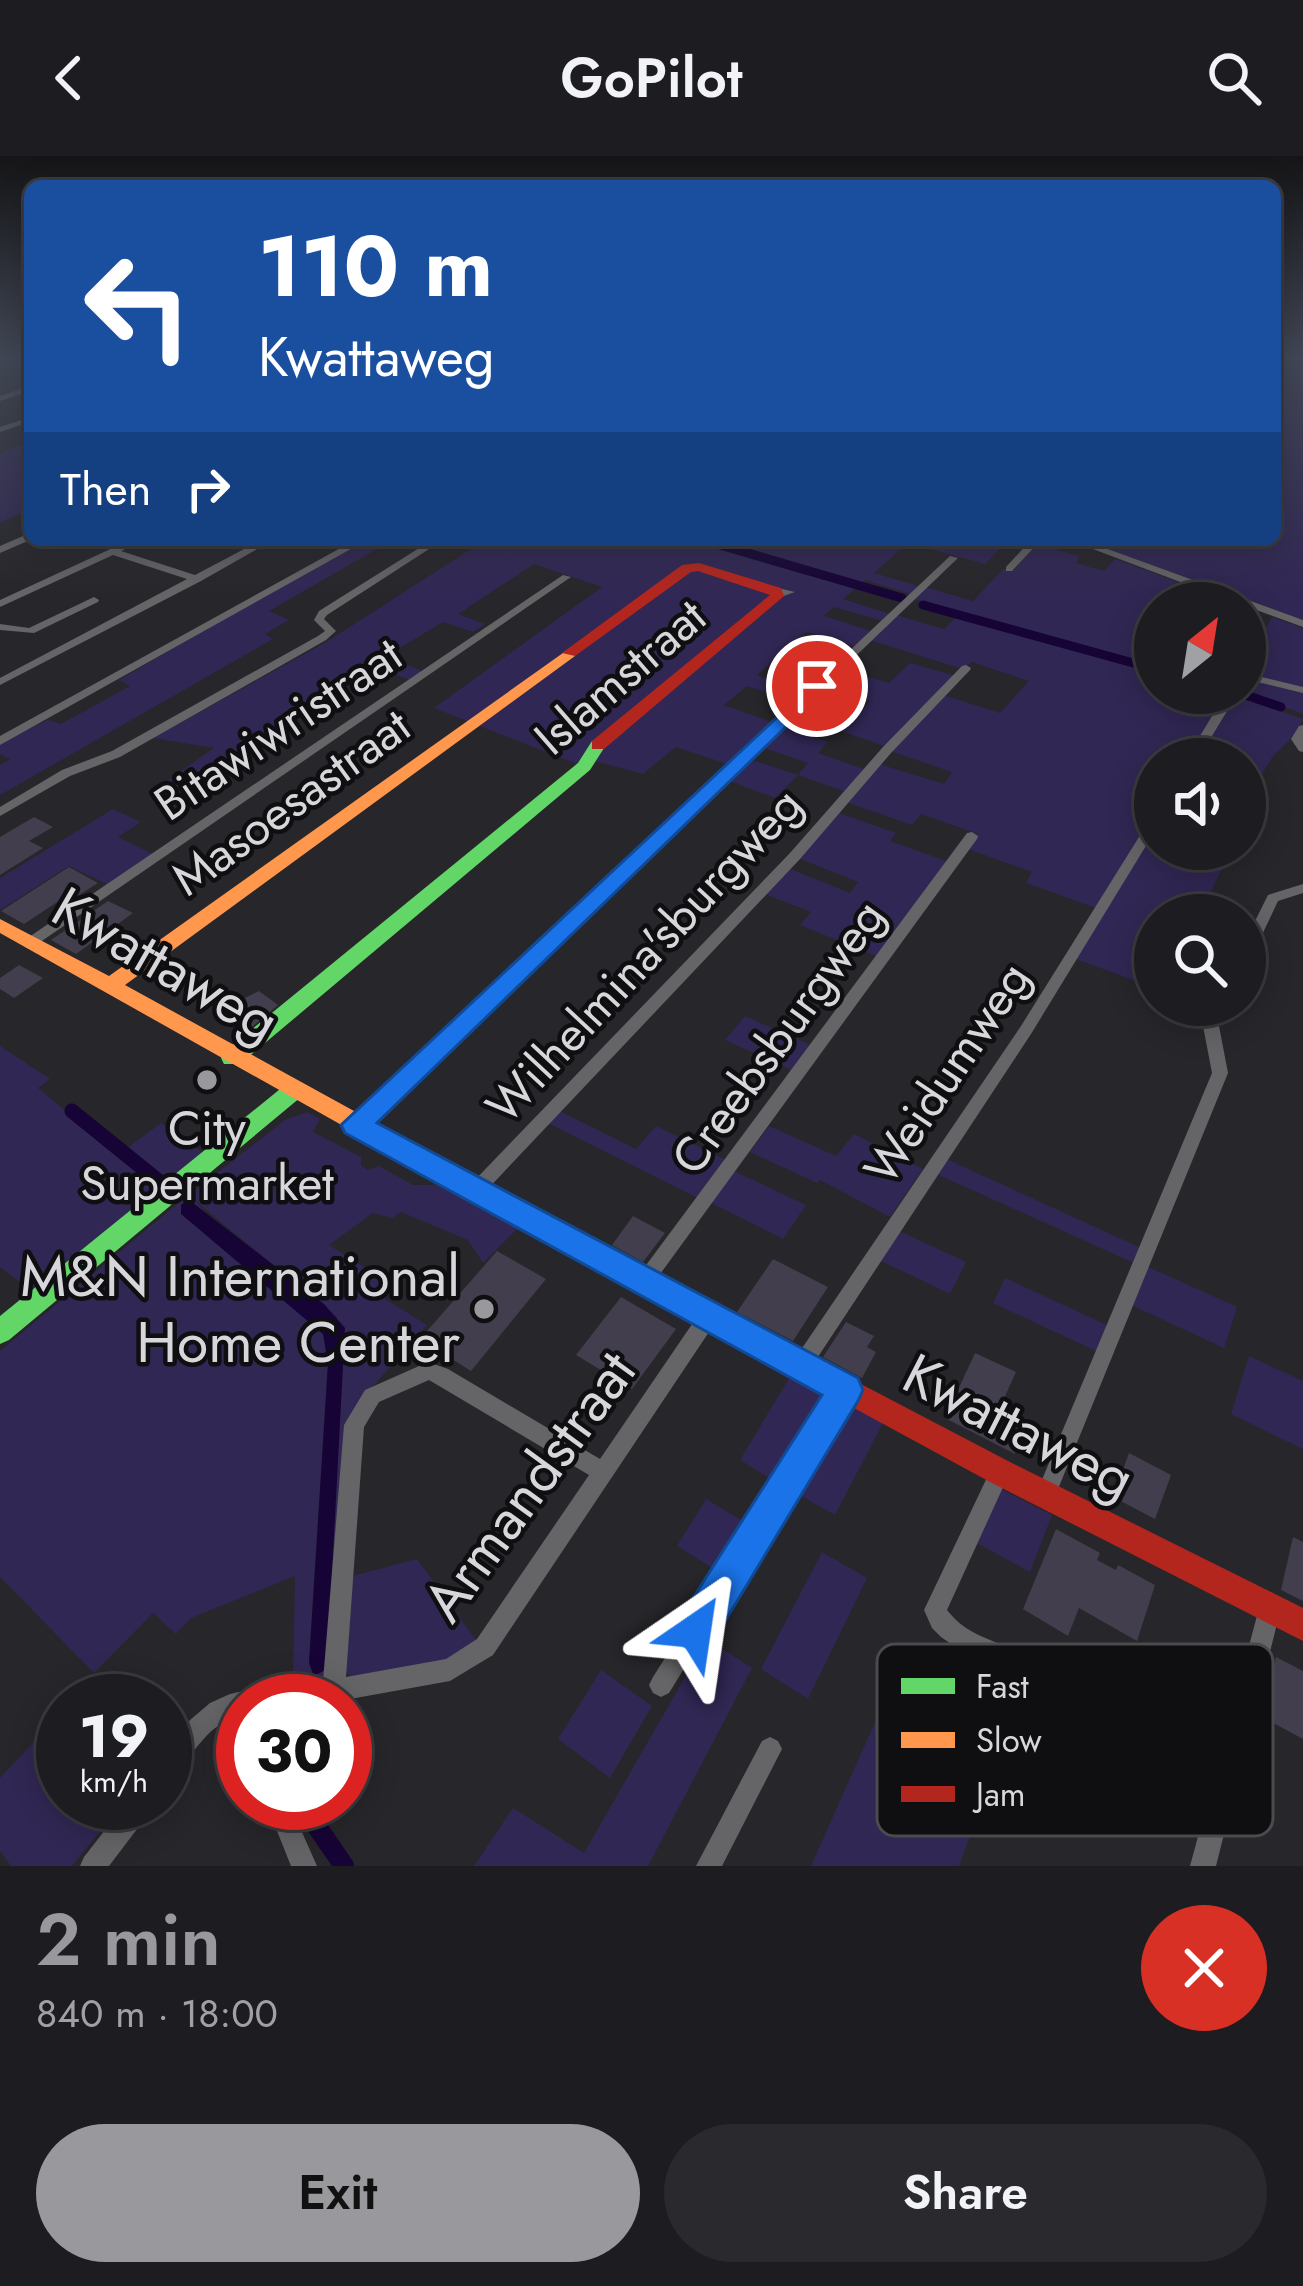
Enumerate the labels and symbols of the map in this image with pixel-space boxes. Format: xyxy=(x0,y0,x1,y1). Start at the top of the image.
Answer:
north arrow xyxy=(1134,582,1266,714)
street label: Islamstraat xyxy=(519,583,721,771)
street label: Bitawiwristraat xyxy=(140,620,416,837)
pin xyxy=(766,635,868,737)
street label: Masoesastraat xyxy=(158,692,425,912)
street label: Wilhelmina'sburgweg xyxy=(470,772,818,1138)
street label: Kwattaweg xyxy=(37,866,295,1062)
street label: Creebsburgweg xyxy=(655,885,901,1189)
street label: Weidumweg xyxy=(847,948,1047,1198)
marker: City Supermarket xyxy=(194,1067,220,1093)
place label: City Supermarket xyxy=(80,1094,334,1218)
place label: M&N International Home Center xyxy=(20,1235,460,1383)
marker: M&N International Home Center xyxy=(471,1296,497,1322)
street label: Kwattaweg xyxy=(889,1333,1149,1519)
street label: Armandstraat xyxy=(403,1334,655,1638)
position arrow xyxy=(632,1568,758,1694)
legend xyxy=(877,1644,1273,1836)
text: Fast xyxy=(976,1663,1029,1710)
speed limit sign: 30 xyxy=(216,1674,372,1830)
text: Slow xyxy=(976,1717,1042,1764)
text: Jam xyxy=(972,1771,1026,1818)

